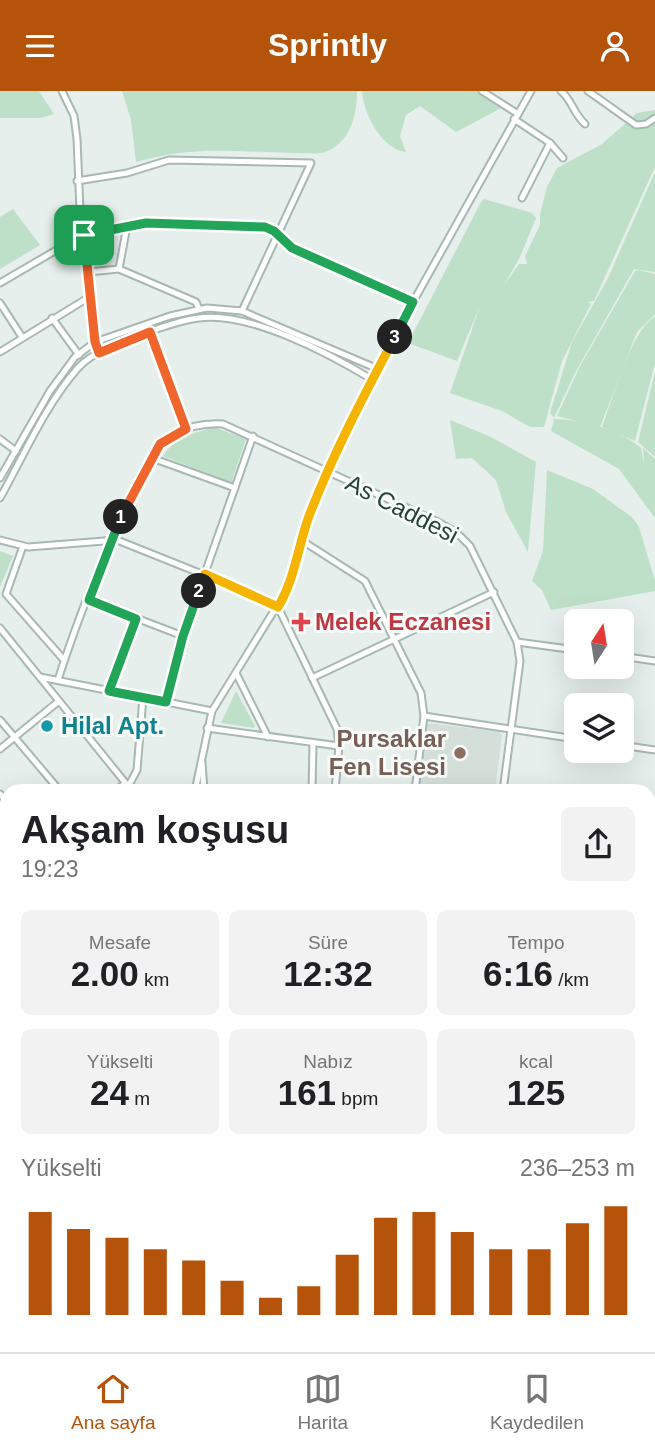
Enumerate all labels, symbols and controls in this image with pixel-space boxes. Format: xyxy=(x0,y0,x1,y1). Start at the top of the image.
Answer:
icon: menu xyxy=(21,27,59,65)
text: Sprintly xyxy=(268,27,387,63)
icon: person xyxy=(596,27,634,65)
pin xyxy=(54,205,114,265)
icon: arrive xyxy=(65,216,103,254)
pin: 3 xyxy=(378,320,412,355)
text: 3 xyxy=(389,326,400,347)
street label: As Caddesi xyxy=(341,469,463,548)
pin: 1 xyxy=(104,499,138,535)
text: 1 xyxy=(115,506,126,527)
pin: 2 xyxy=(182,573,216,609)
text: 2 xyxy=(193,580,204,601)
place label: Melek Eczanesi xyxy=(315,608,491,635)
north arrow xyxy=(564,609,634,679)
map controls xyxy=(564,609,634,763)
marker: Melek Eczanesi xyxy=(293,614,309,630)
button: layers xyxy=(564,693,634,763)
place label: Hilal Apt. xyxy=(61,712,164,739)
marker: Hilal Apt. xyxy=(39,718,55,734)
place label: Pursaklar Fen Lisesi xyxy=(329,725,446,780)
marker: Pursaklar Fen Lisesi xyxy=(452,745,468,761)
button: share xyxy=(561,807,635,881)
text: Akşam koşusu xyxy=(21,809,289,851)
text: 19:23 xyxy=(21,856,79,882)
text: Mesafe xyxy=(89,932,151,953)
text: Süre xyxy=(308,932,348,953)
text: Tempo xyxy=(507,932,565,953)
text: 2.00 xyxy=(71,954,139,993)
text: 12:32 xyxy=(283,954,373,993)
text: 6:16 xyxy=(483,954,553,993)
text: km xyxy=(139,969,169,990)
text: /km xyxy=(553,969,589,990)
text: Yükselti xyxy=(87,1051,153,1072)
text: Nabız xyxy=(303,1051,353,1072)
text: kcal xyxy=(519,1051,553,1072)
text: 24 xyxy=(90,1073,129,1112)
text: 161 xyxy=(278,1073,336,1112)
text: 125 xyxy=(507,1073,565,1112)
text: m xyxy=(129,1088,150,1109)
text: bpm xyxy=(336,1088,378,1109)
text: Yükselti xyxy=(21,1155,102,1181)
text: 236–253 m xyxy=(520,1155,635,1181)
tab: Ana sayfa xyxy=(71,1370,155,1434)
tab: Harita xyxy=(297,1370,348,1434)
tab: Kaydedilen xyxy=(490,1370,584,1434)

